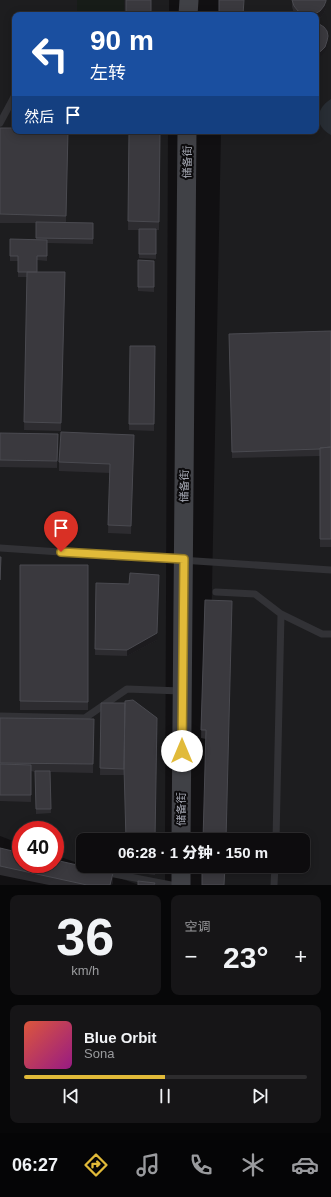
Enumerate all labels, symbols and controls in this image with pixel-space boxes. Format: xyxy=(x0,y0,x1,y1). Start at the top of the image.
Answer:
text: 90 m xyxy=(90,25,154,56)
icon: left xyxy=(24,28,76,80)
text: 左转 xyxy=(90,63,126,83)
icon: arrive xyxy=(62,104,84,126)
text: 然后 xyxy=(24,108,54,125)
street label: 储备街 xyxy=(181,145,193,179)
street label: 储备街 xyxy=(178,469,190,503)
pin xyxy=(44,511,78,552)
icon: arrive xyxy=(50,517,72,539)
position arrow xyxy=(161,730,203,772)
street label: 储备街 xyxy=(175,793,187,826)
speed limit sign: 40 xyxy=(12,821,64,873)
text: 06:28 · 1 分钟 · 150 m xyxy=(118,844,268,861)
text: 36 xyxy=(56,908,114,966)
text: 空调 xyxy=(185,919,211,934)
text: 23° xyxy=(223,941,268,974)
text: − xyxy=(185,944,197,969)
text: + xyxy=(294,944,307,969)
text: km/h xyxy=(71,963,99,978)
text: Blue Orbit xyxy=(84,1029,157,1046)
text: Sona xyxy=(84,1046,114,1061)
icon: previous xyxy=(60,1085,82,1107)
icon: pause xyxy=(154,1085,176,1107)
icon: next xyxy=(249,1085,271,1107)
icon: directions xyxy=(82,1151,110,1179)
icon: music xyxy=(134,1151,162,1179)
icon: phone xyxy=(187,1151,215,1179)
icon: climate xyxy=(239,1151,267,1179)
icon: car xyxy=(291,1151,319,1179)
text: 06:27 xyxy=(12,1155,58,1175)

